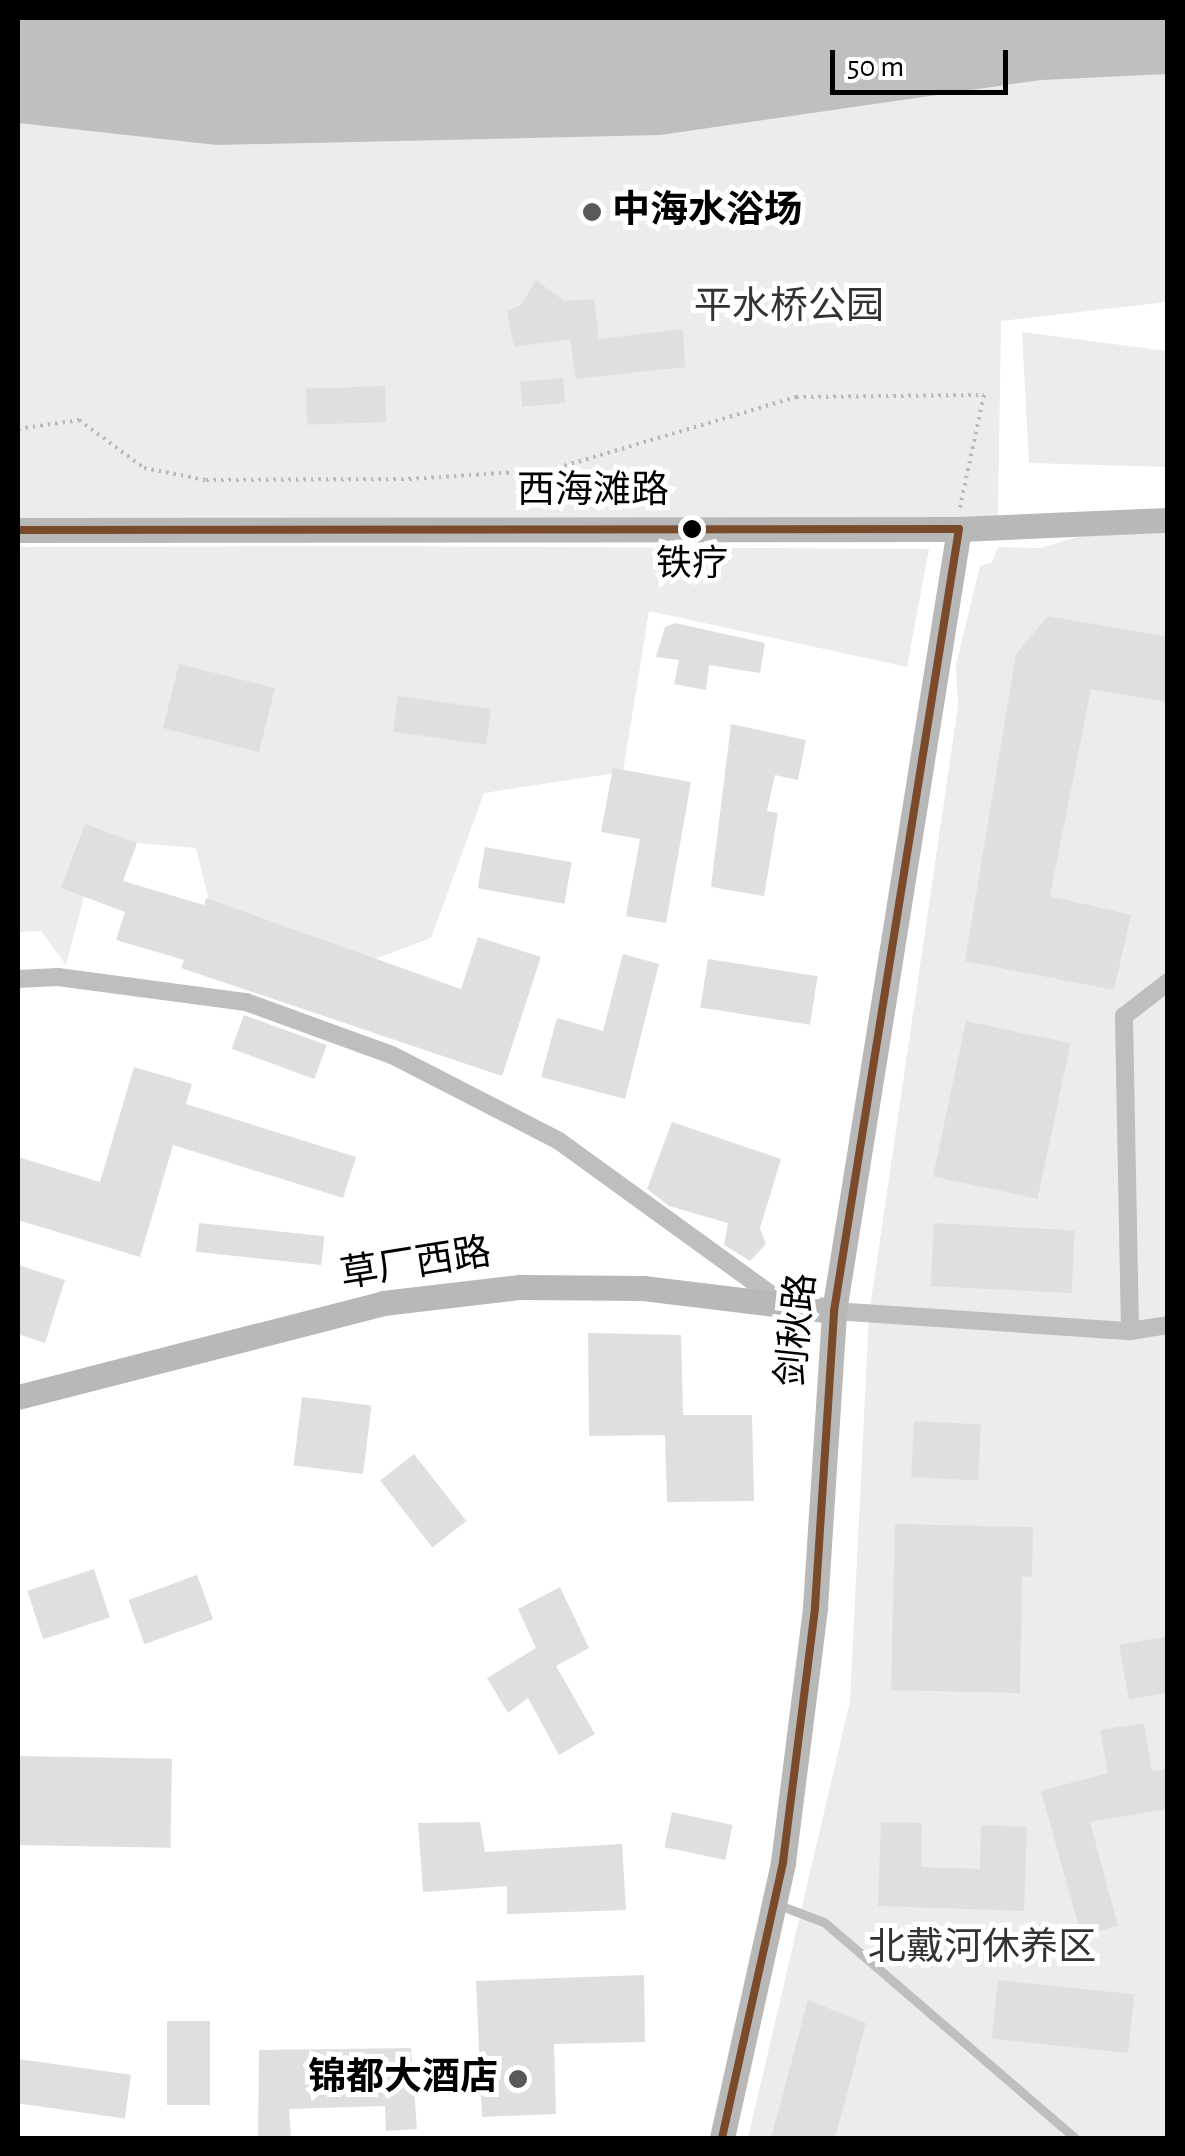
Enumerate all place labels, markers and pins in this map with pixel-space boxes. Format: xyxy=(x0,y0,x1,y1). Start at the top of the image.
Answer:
place label: 中海水浴场 xyxy=(612,189,802,235)
marker: 中海水浴场 xyxy=(581,201,603,223)
marker: 铁疗 xyxy=(682,519,702,539)
place label: 铁疗 xyxy=(656,543,728,587)
place label: 锦都大酒店 xyxy=(308,2056,498,2102)
marker: 锦都大酒店 xyxy=(507,2068,529,2090)

